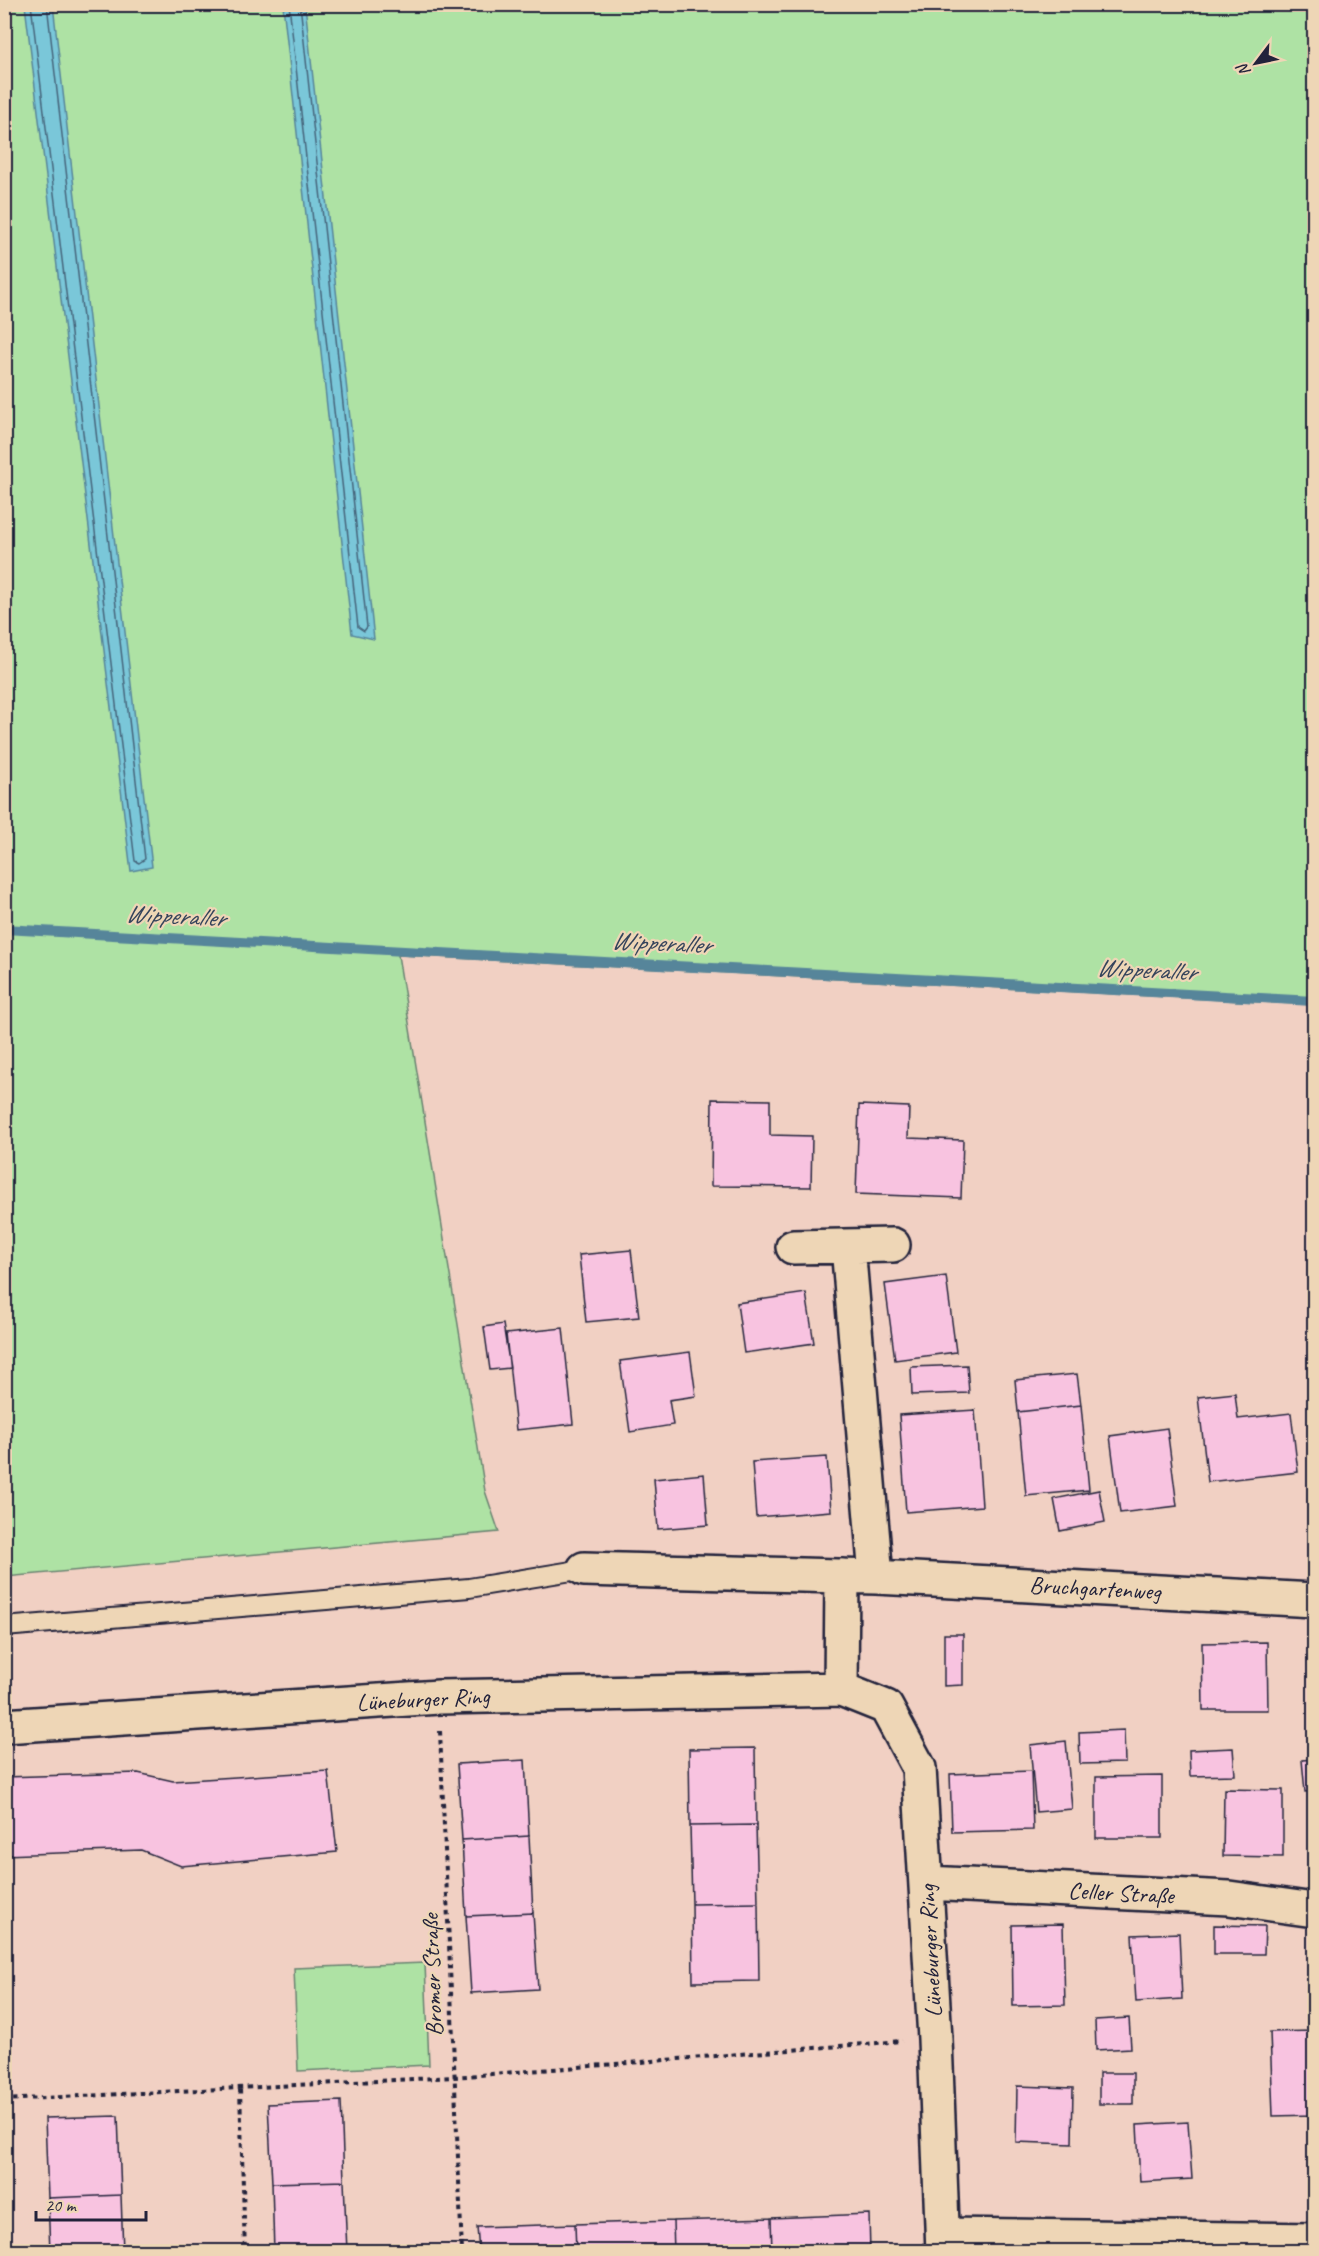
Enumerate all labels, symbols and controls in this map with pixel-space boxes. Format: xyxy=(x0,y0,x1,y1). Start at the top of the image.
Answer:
north arrow xyxy=(1226,33,1286,93)
text: N xyxy=(1231,58,1255,80)
water label: Wipperaller xyxy=(125,896,230,935)
water label: Wipperaller xyxy=(611,923,716,962)
water label: Wipperaller xyxy=(1096,950,1201,989)
street label: Bruchgartenweg xyxy=(1029,1570,1163,1606)
street label: Lüneburger Ring xyxy=(356,1680,492,1717)
street label: Celler Straße xyxy=(1067,1875,1177,1911)
street label: Lüneburger Ring xyxy=(911,1882,948,2018)
street label: Bromer Straße xyxy=(415,1911,449,2037)
scale bar xyxy=(36,2184,146,2222)
text: 20 m xyxy=(45,2194,78,2216)

